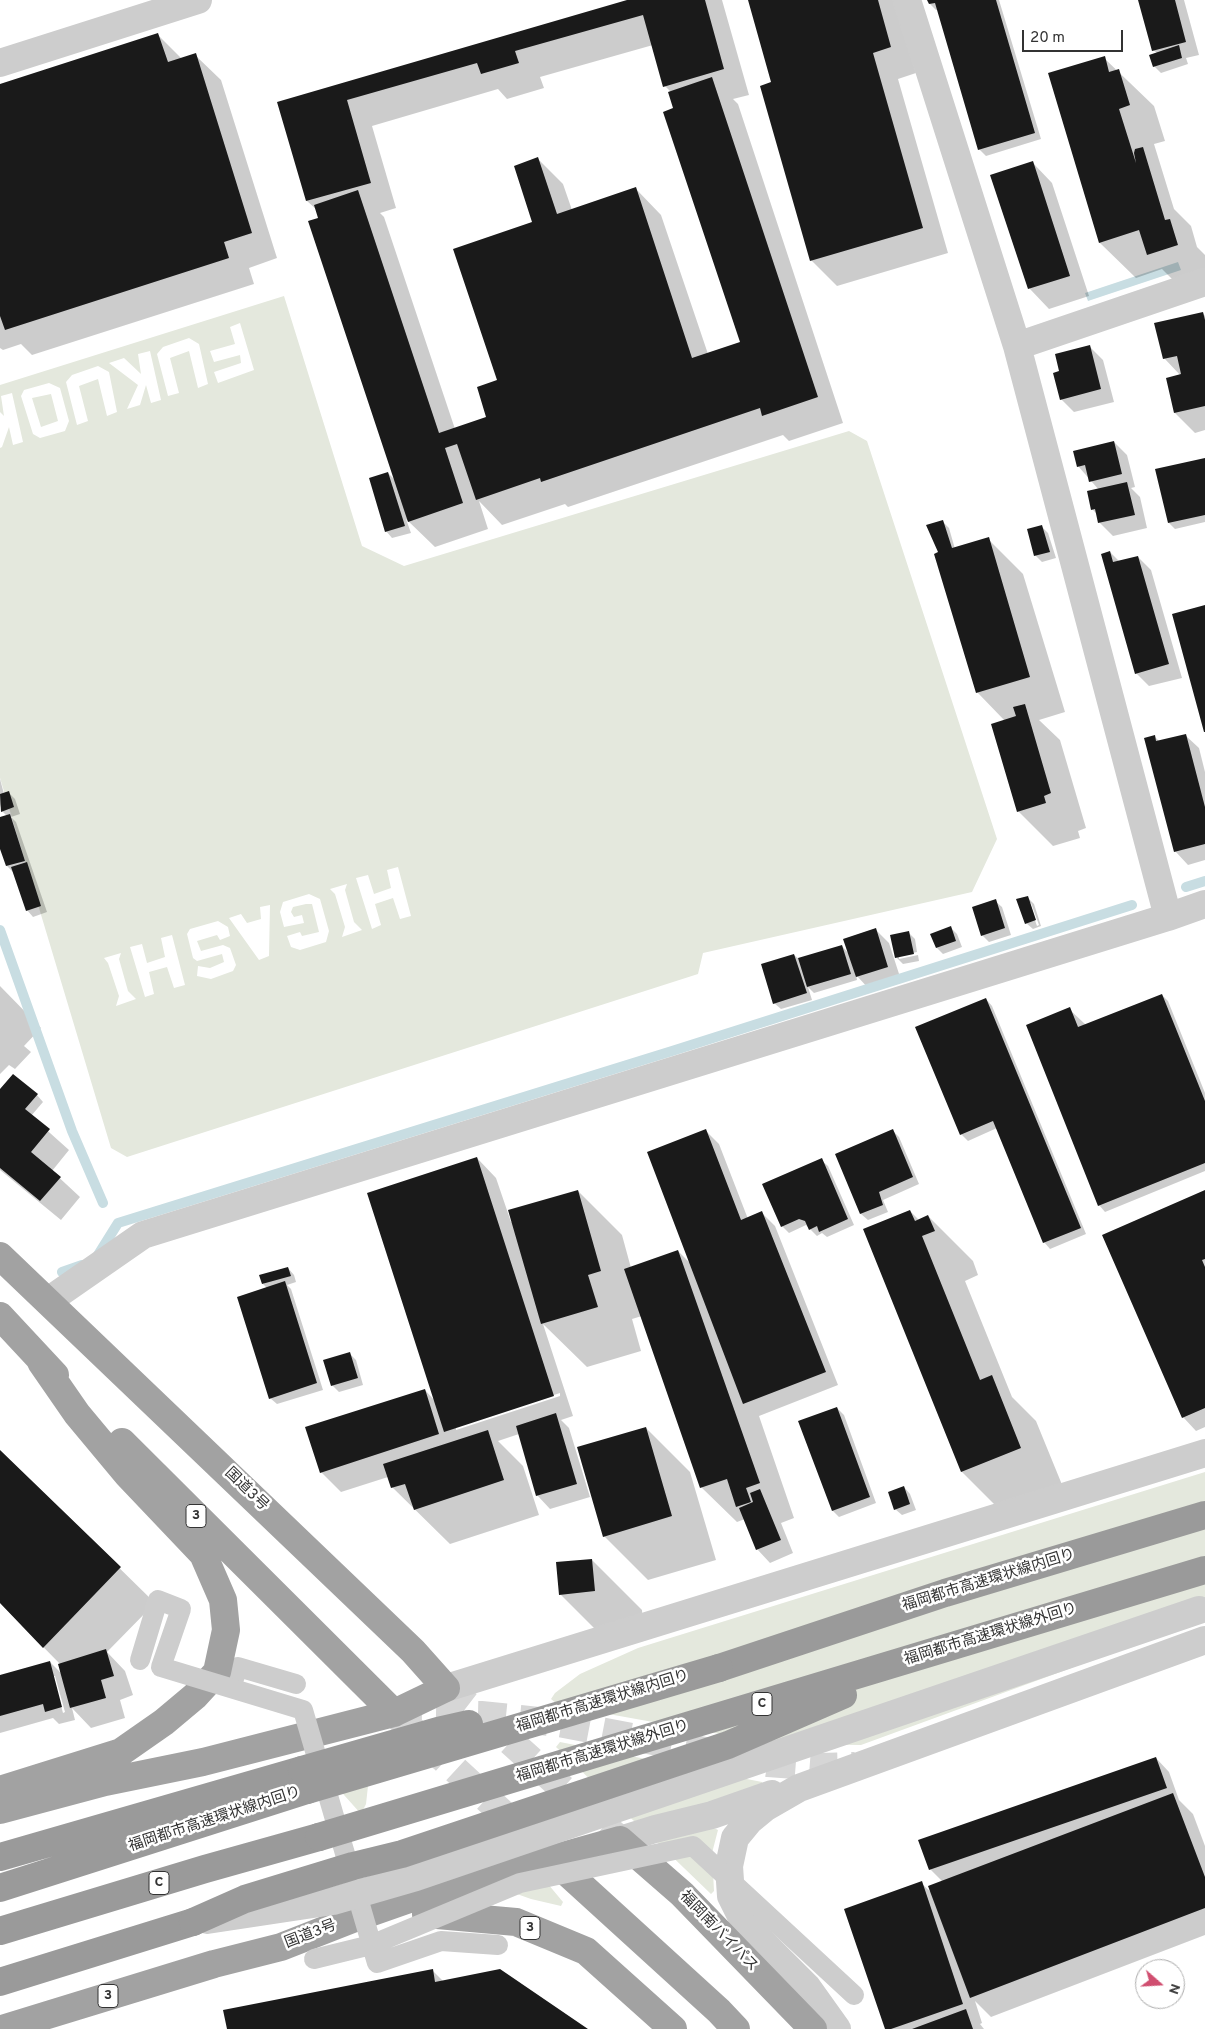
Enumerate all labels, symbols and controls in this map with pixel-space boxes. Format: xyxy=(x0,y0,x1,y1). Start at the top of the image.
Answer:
scale bar xyxy=(1025,20,1126,52)
text: 20 m xyxy=(1030,29,1065,48)
street label: 国道3号 xyxy=(220,1465,272,1515)
road number: 3 xyxy=(186,1504,206,1528)
street label: 福岡都市高速環状線内回り xyxy=(900,1546,1078,1616)
street label: 福岡都市高速環状線外回り xyxy=(902,1600,1080,1670)
street label: 福岡都市高速環状線内回り xyxy=(514,1667,692,1737)
road number: C xyxy=(752,1692,772,1716)
street label: 福岡都市高速環状線外回り xyxy=(514,1717,692,1787)
street label: 福岡都市高速環状線内回り xyxy=(127,1784,303,1856)
road number: C xyxy=(149,1872,169,1895)
street label: 福岡南バイパス xyxy=(675,1888,761,1976)
road number: 3 xyxy=(520,1916,540,1940)
street label: 国道3号 xyxy=(283,1917,339,1953)
north arrow xyxy=(1135,1959,1185,2009)
text: N xyxy=(1164,1981,1183,1996)
road number: 3 xyxy=(98,1984,118,2008)

